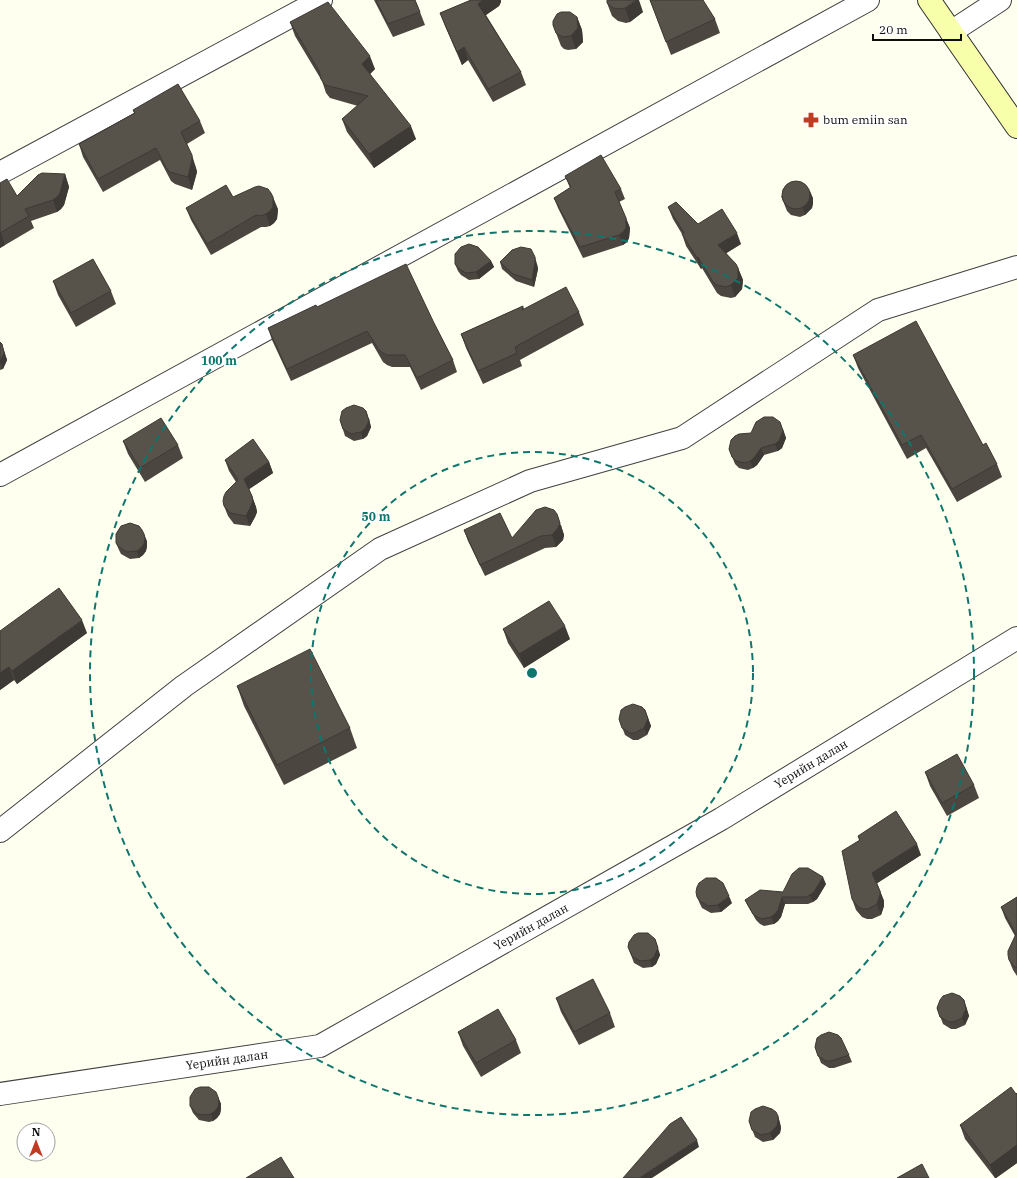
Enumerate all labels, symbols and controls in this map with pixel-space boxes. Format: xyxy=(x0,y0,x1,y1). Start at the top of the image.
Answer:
scale bar xyxy=(873,16,961,42)
text: 20 m xyxy=(879,22,908,37)
pharmacy icon: bum emiin san xyxy=(802,111,820,129)
place label: bum emiin san xyxy=(823,112,908,127)
text: 100 m xyxy=(201,353,237,368)
text: 50 m xyxy=(362,509,391,524)
centre of rings xyxy=(525,666,539,680)
street label: Үерийн далан xyxy=(771,736,850,791)
street label: Үерийн далан xyxy=(491,900,571,953)
street label: Үерийн далан xyxy=(185,1046,269,1073)
north arrow xyxy=(16,1122,56,1162)
text: N xyxy=(32,1125,41,1139)

